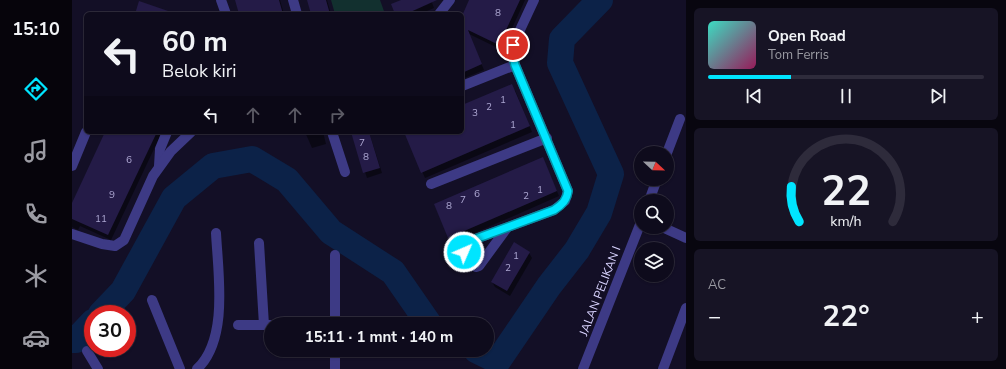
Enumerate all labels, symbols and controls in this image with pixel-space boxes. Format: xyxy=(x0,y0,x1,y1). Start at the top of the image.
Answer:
house number: 8 xyxy=(495,6,501,20)
text: 15:10 xyxy=(12,17,60,41)
text: 60 m xyxy=(162,23,228,61)
text: Open Road xyxy=(768,26,846,46)
icon: left xyxy=(96,28,148,80)
pin xyxy=(496,28,530,62)
icon: arrive xyxy=(502,34,524,56)
text: Tom Ferris xyxy=(768,46,829,64)
text: Belok kiri xyxy=(162,59,236,83)
icon: directions xyxy=(22,75,50,103)
icon: previous xyxy=(743,85,765,107)
icon: pause xyxy=(835,85,857,107)
icon: next xyxy=(927,85,949,107)
house number: 1 xyxy=(500,93,506,107)
house number: 2 xyxy=(486,100,492,114)
icon: left xyxy=(200,104,222,126)
icon: ahead xyxy=(242,104,264,126)
icon: ahead xyxy=(284,104,306,126)
icon: right xyxy=(326,104,348,126)
house number: 3 xyxy=(472,106,478,120)
house number: 1 xyxy=(510,118,516,132)
house number: 7 xyxy=(359,136,365,150)
icon: music xyxy=(22,137,50,165)
north arrow xyxy=(634,146,674,186)
map controls xyxy=(634,146,674,282)
house number: 8 xyxy=(363,150,369,164)
house number: 6 xyxy=(126,153,132,167)
text: 22 xyxy=(821,163,871,220)
house number: 1 xyxy=(537,183,543,197)
house number: 6 xyxy=(474,187,480,201)
house number: 9 xyxy=(109,188,115,202)
house number: 2 xyxy=(523,189,529,203)
house number: 7 xyxy=(460,193,466,207)
button: search xyxy=(634,194,674,234)
house number: 8 xyxy=(446,199,452,213)
icon: phone xyxy=(22,200,50,228)
house number: 11 xyxy=(95,212,107,226)
text: km/h xyxy=(830,212,862,231)
position arrow xyxy=(443,231,485,273)
button: layers xyxy=(634,242,674,282)
street label: JALAN PELIKAN I xyxy=(575,244,624,339)
house number: 1 xyxy=(513,249,519,263)
house number: 2 xyxy=(505,261,511,275)
icon: climate xyxy=(22,262,50,290)
text: AC xyxy=(708,276,726,294)
text: 22° xyxy=(822,296,870,337)
text: − xyxy=(708,302,721,332)
text: + xyxy=(971,302,984,332)
speed limit sign: 30 xyxy=(84,305,136,357)
icon: car xyxy=(22,324,50,352)
text: 15:11 · 1 mnt · 140 m xyxy=(305,327,453,347)

